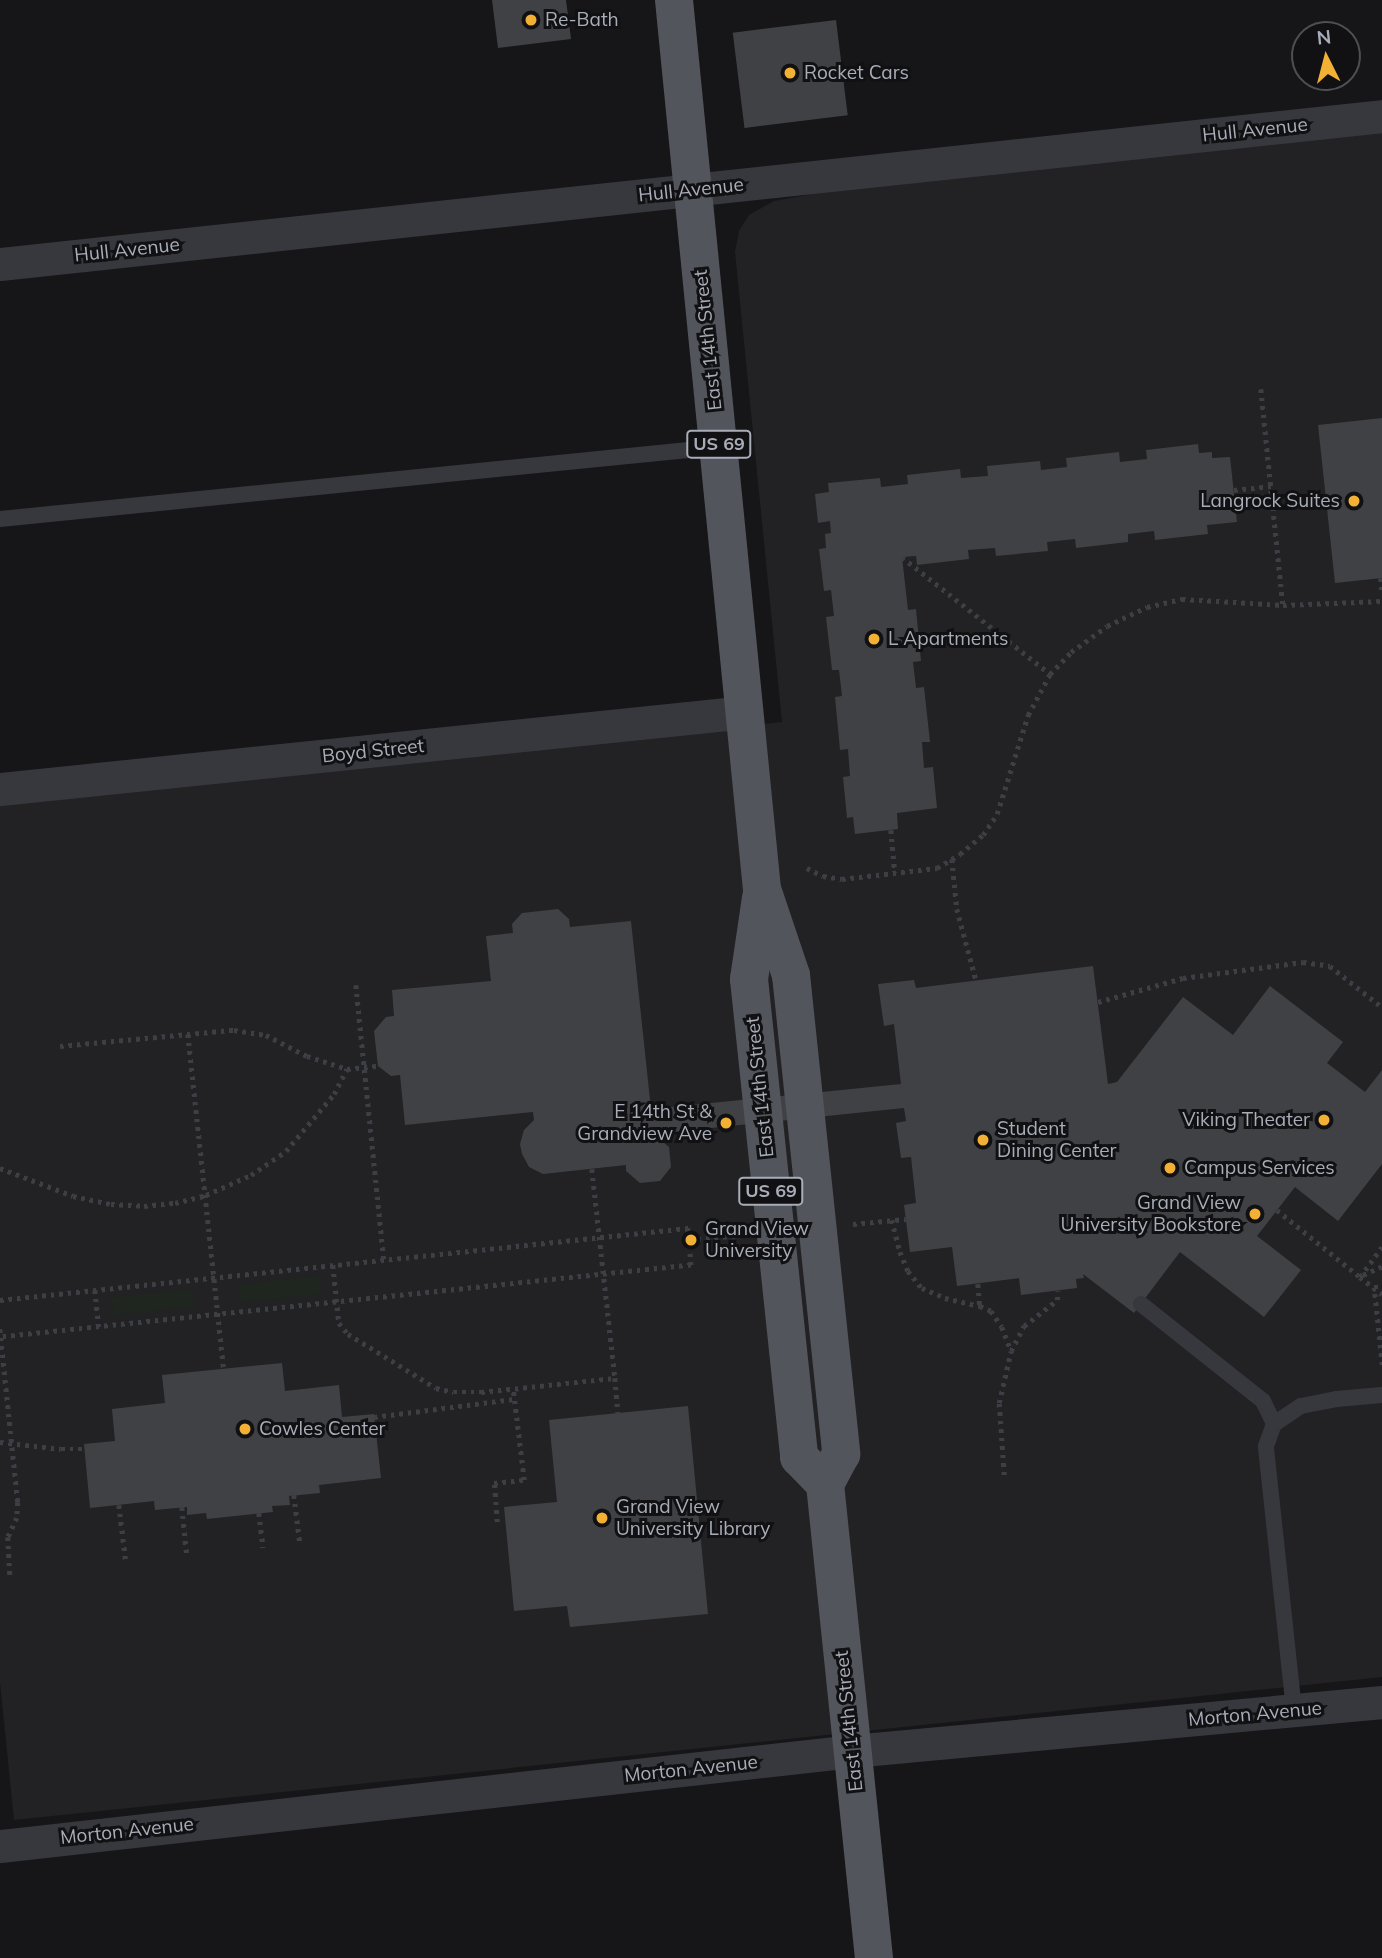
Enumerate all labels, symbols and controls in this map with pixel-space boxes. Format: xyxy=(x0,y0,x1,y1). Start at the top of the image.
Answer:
place label: Re-Bath xyxy=(545,9,619,31)
marker: Re-Bath xyxy=(523,12,539,28)
north arrow xyxy=(1291,21,1361,91)
text: N xyxy=(1316,24,1332,50)
place label: Rocket Cars xyxy=(804,62,909,84)
marker: Rocket Cars xyxy=(782,65,798,81)
street label: Hull Avenue xyxy=(1201,113,1309,147)
street label: Hull Avenue xyxy=(637,173,745,207)
street label: Hull Avenue xyxy=(73,233,181,267)
street label: East 14th Street xyxy=(689,268,727,412)
road number: US 69 xyxy=(686,430,752,458)
place label: Langrock Suites xyxy=(1200,490,1340,512)
marker: Langrock Suites xyxy=(1346,493,1362,509)
place label: L Apartments xyxy=(888,628,1008,650)
marker: L Apartments xyxy=(866,631,882,647)
street label: Boyd Street xyxy=(321,734,425,768)
street label: East 14th Street xyxy=(741,1015,779,1159)
place label: E 14th St & Grandview Ave xyxy=(577,1101,712,1145)
place label: Viking Theater xyxy=(1182,1109,1310,1131)
marker: Viking Theater xyxy=(1316,1112,1332,1128)
marker: E 14th St & Grandview Ave xyxy=(718,1115,734,1131)
place label: Student Dining Center xyxy=(997,1118,1117,1162)
marker: Student Dining Center xyxy=(975,1132,991,1148)
place label: Campus Services xyxy=(1184,1157,1335,1179)
marker: Campus Services xyxy=(1162,1160,1178,1176)
road number: US 69 xyxy=(738,1176,804,1206)
place label: Grand View University Bookstore xyxy=(1061,1192,1241,1236)
marker: Grand View University Bookstore xyxy=(1247,1206,1263,1222)
place label: Grand View University xyxy=(705,1218,809,1262)
marker: Grand View University xyxy=(683,1232,699,1248)
place label: Cowles Center xyxy=(259,1418,385,1440)
marker: Cowles Center xyxy=(237,1421,253,1437)
place label: Grand View University Library xyxy=(616,1496,770,1540)
marker: Grand View University Library xyxy=(594,1510,610,1526)
street label: East 14th Street xyxy=(830,1649,868,1793)
street label: Morton Avenue xyxy=(1187,1697,1323,1731)
street label: Morton Avenue xyxy=(623,1751,759,1787)
street label: Morton Avenue xyxy=(59,1813,195,1849)

